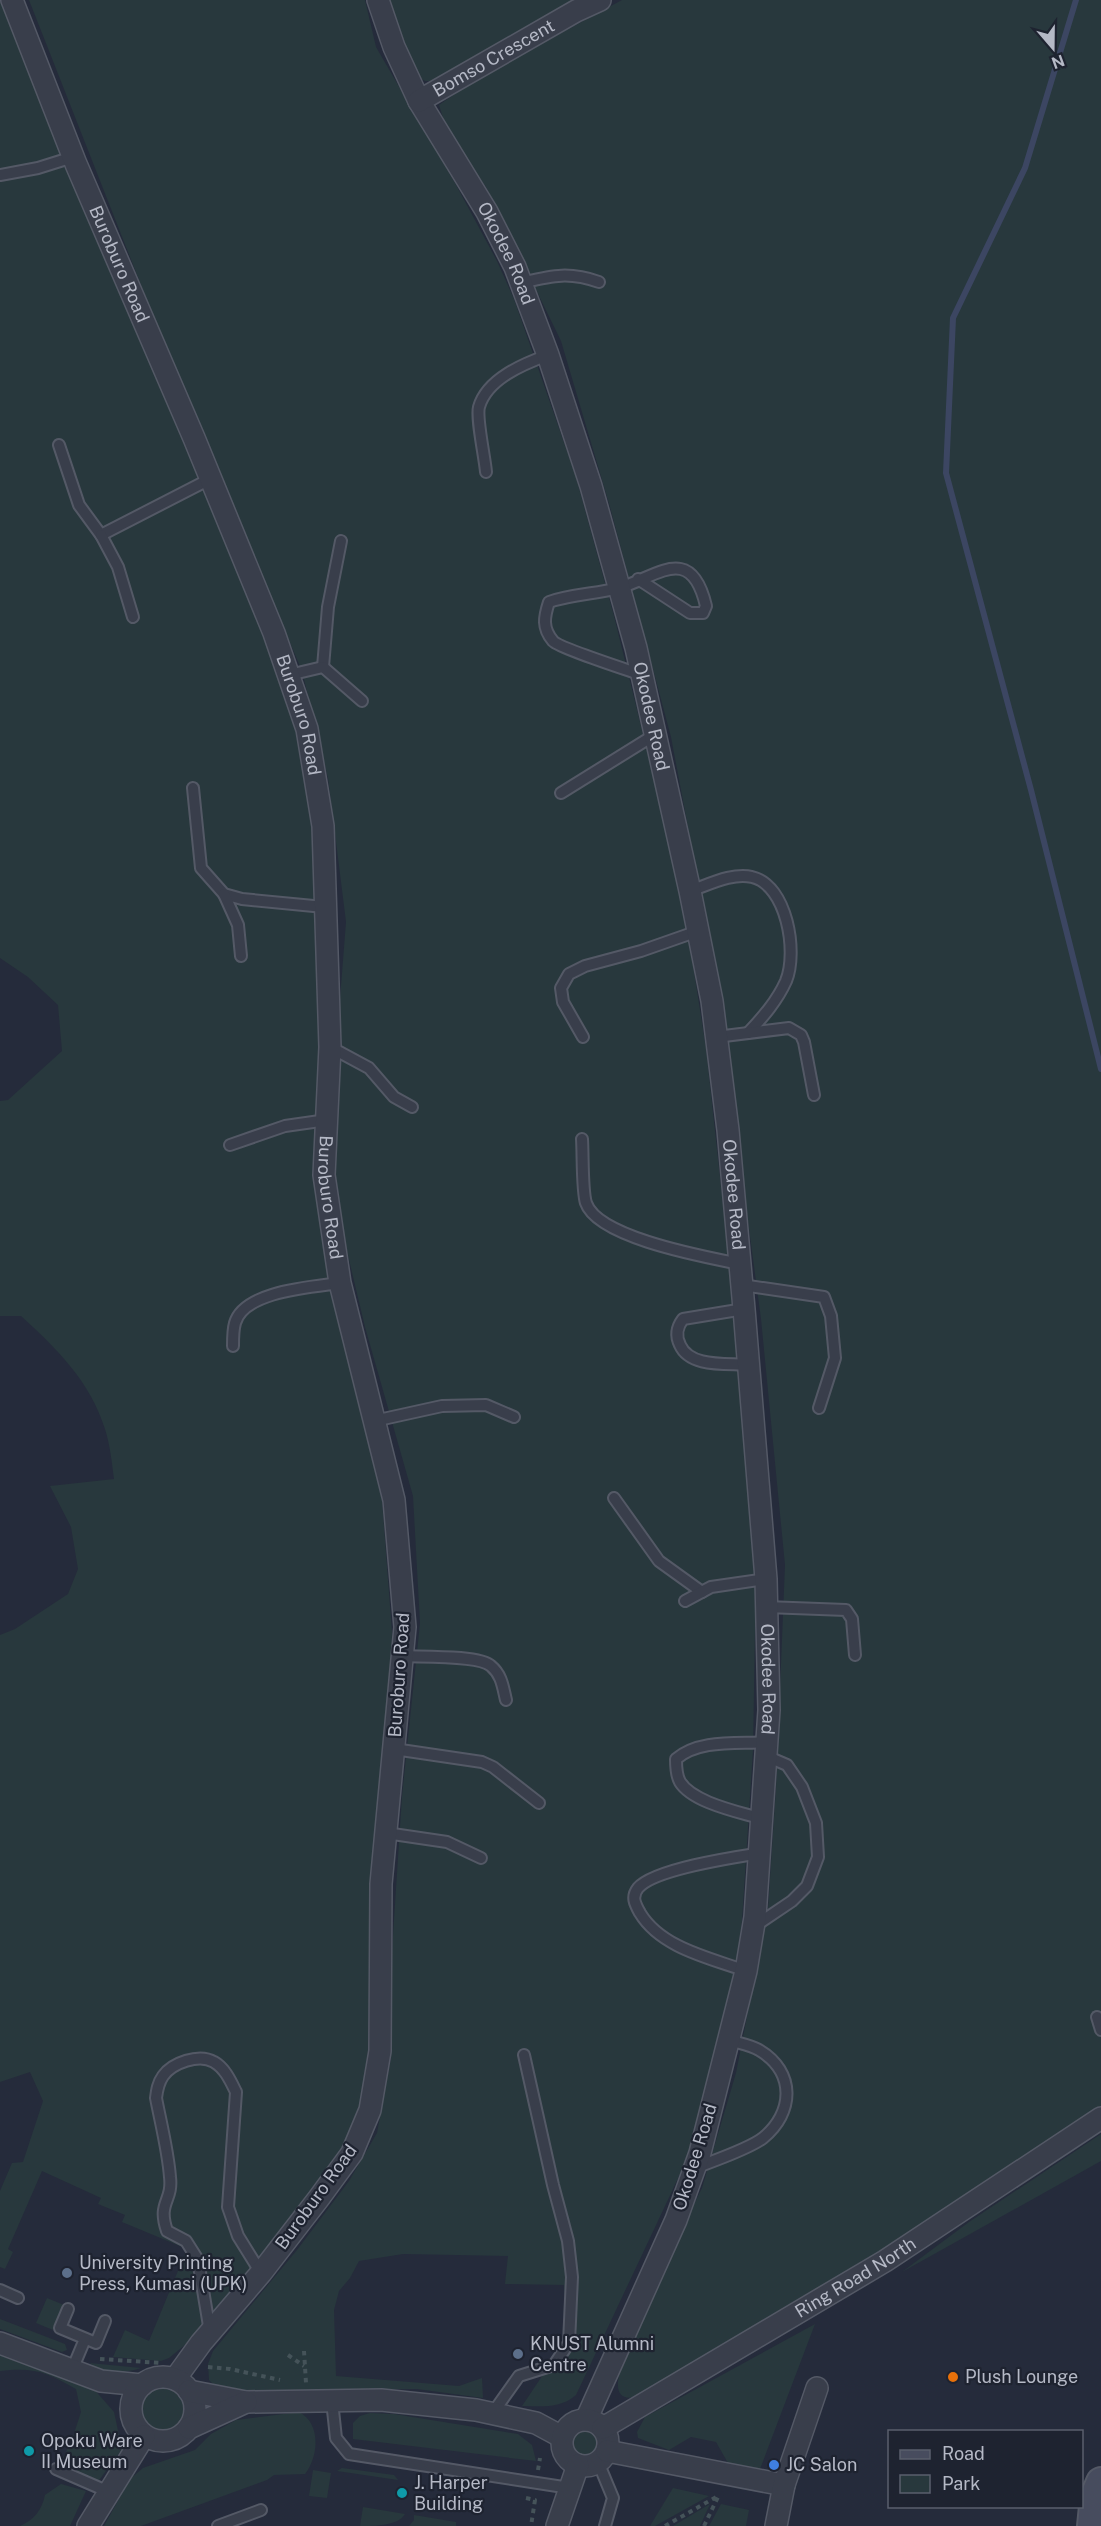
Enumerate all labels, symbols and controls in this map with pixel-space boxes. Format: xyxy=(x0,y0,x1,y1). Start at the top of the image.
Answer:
street label: Bomso Crescent xyxy=(429,15,558,101)
north arrow xyxy=(1023,18,1083,78)
text: N xyxy=(1049,51,1067,73)
street label: Okodee Road xyxy=(473,198,539,307)
street label: Buroburo Road xyxy=(85,202,154,325)
street label: Buroburo Road xyxy=(272,651,325,777)
street label: Okodee Road xyxy=(629,660,674,773)
street label: Buroburo Road xyxy=(314,1135,347,1261)
street label: Okodee Road xyxy=(719,1138,750,1251)
street label: Buroburo Road xyxy=(384,1612,413,1738)
street label: Okodee Road xyxy=(757,1623,780,1735)
street label: Okodee Road xyxy=(668,2101,721,2213)
street label: Buroburo Road xyxy=(270,2140,361,2253)
street label: Ring Road North xyxy=(791,2233,920,2322)
place label: University Printing Press, Kumasi (UPK) xyxy=(79,2252,247,2294)
marker: University Printing Press, Kumasi (UPK) xyxy=(60,2266,74,2280)
place label: KNUST Alumni Centre xyxy=(530,2333,654,2375)
marker: KNUST Alumni Centre xyxy=(511,2347,525,2361)
place label: Plush Lounge xyxy=(965,2366,1078,2387)
marker: Plush Lounge xyxy=(946,2370,960,2384)
place label: Opoku Ware II Museum xyxy=(41,2430,143,2472)
legend xyxy=(888,2430,1083,2508)
text: Road xyxy=(942,2443,985,2464)
marker: Opoku Ware II Museum xyxy=(22,2444,36,2458)
place label: JC Salon xyxy=(786,2454,857,2475)
marker: JC Salon xyxy=(767,2458,781,2472)
place label: J. Harper Building xyxy=(414,2472,488,2514)
text: Park xyxy=(942,2473,980,2494)
marker: J. Harper Building xyxy=(395,2486,409,2500)

